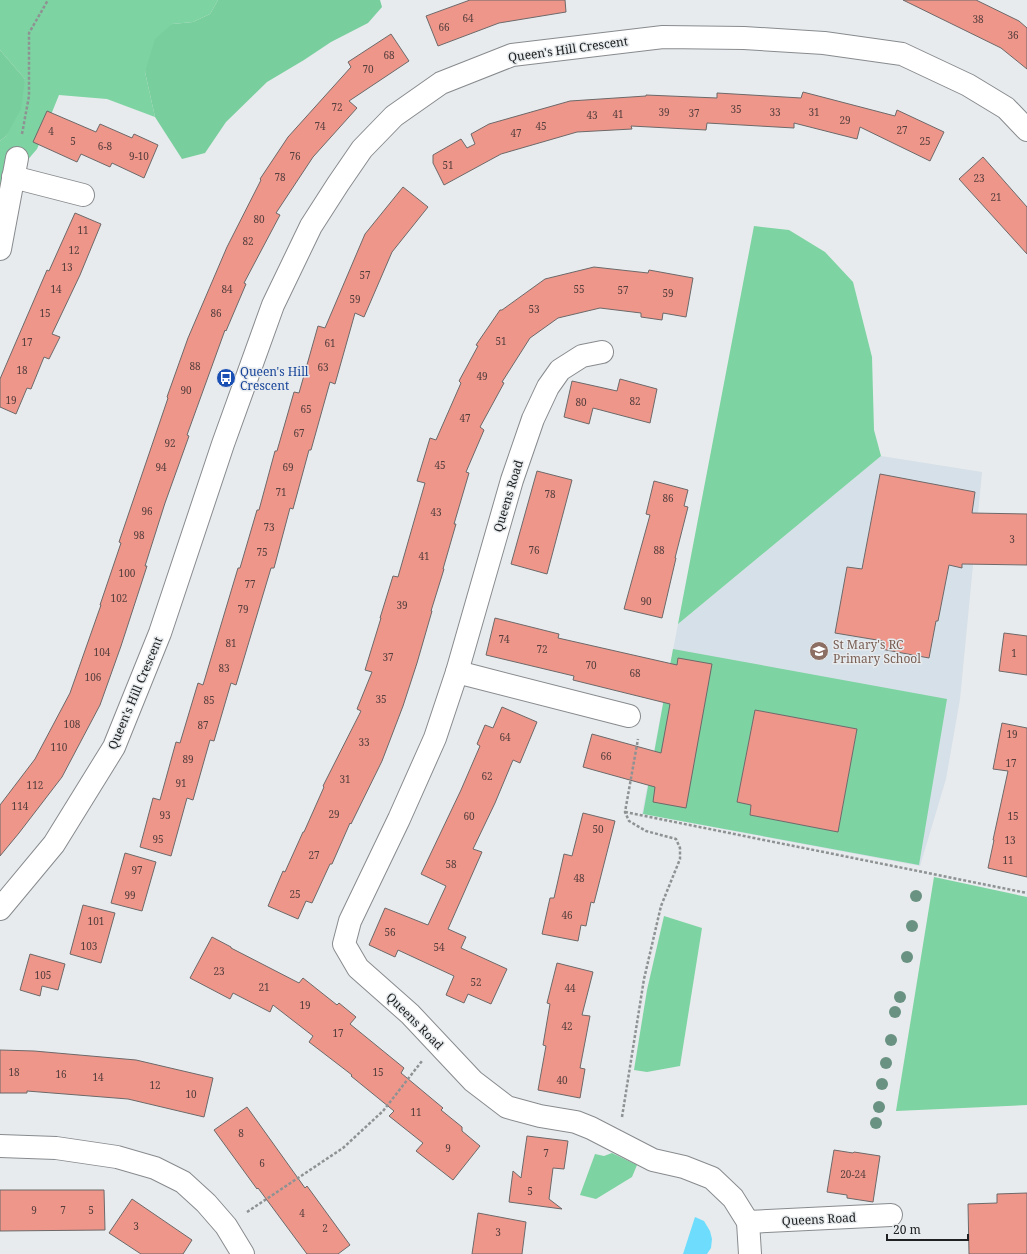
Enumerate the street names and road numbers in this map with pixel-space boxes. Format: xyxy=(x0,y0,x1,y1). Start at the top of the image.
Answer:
street label: Queen's Hill Crescent xyxy=(507,32,629,66)
street label: Queens Road xyxy=(489,457,527,534)
street label: Queen's Hill Crescent xyxy=(104,634,166,752)
street label: Queens Road xyxy=(383,989,448,1054)
street label: Queens Road xyxy=(781,1209,857,1229)

